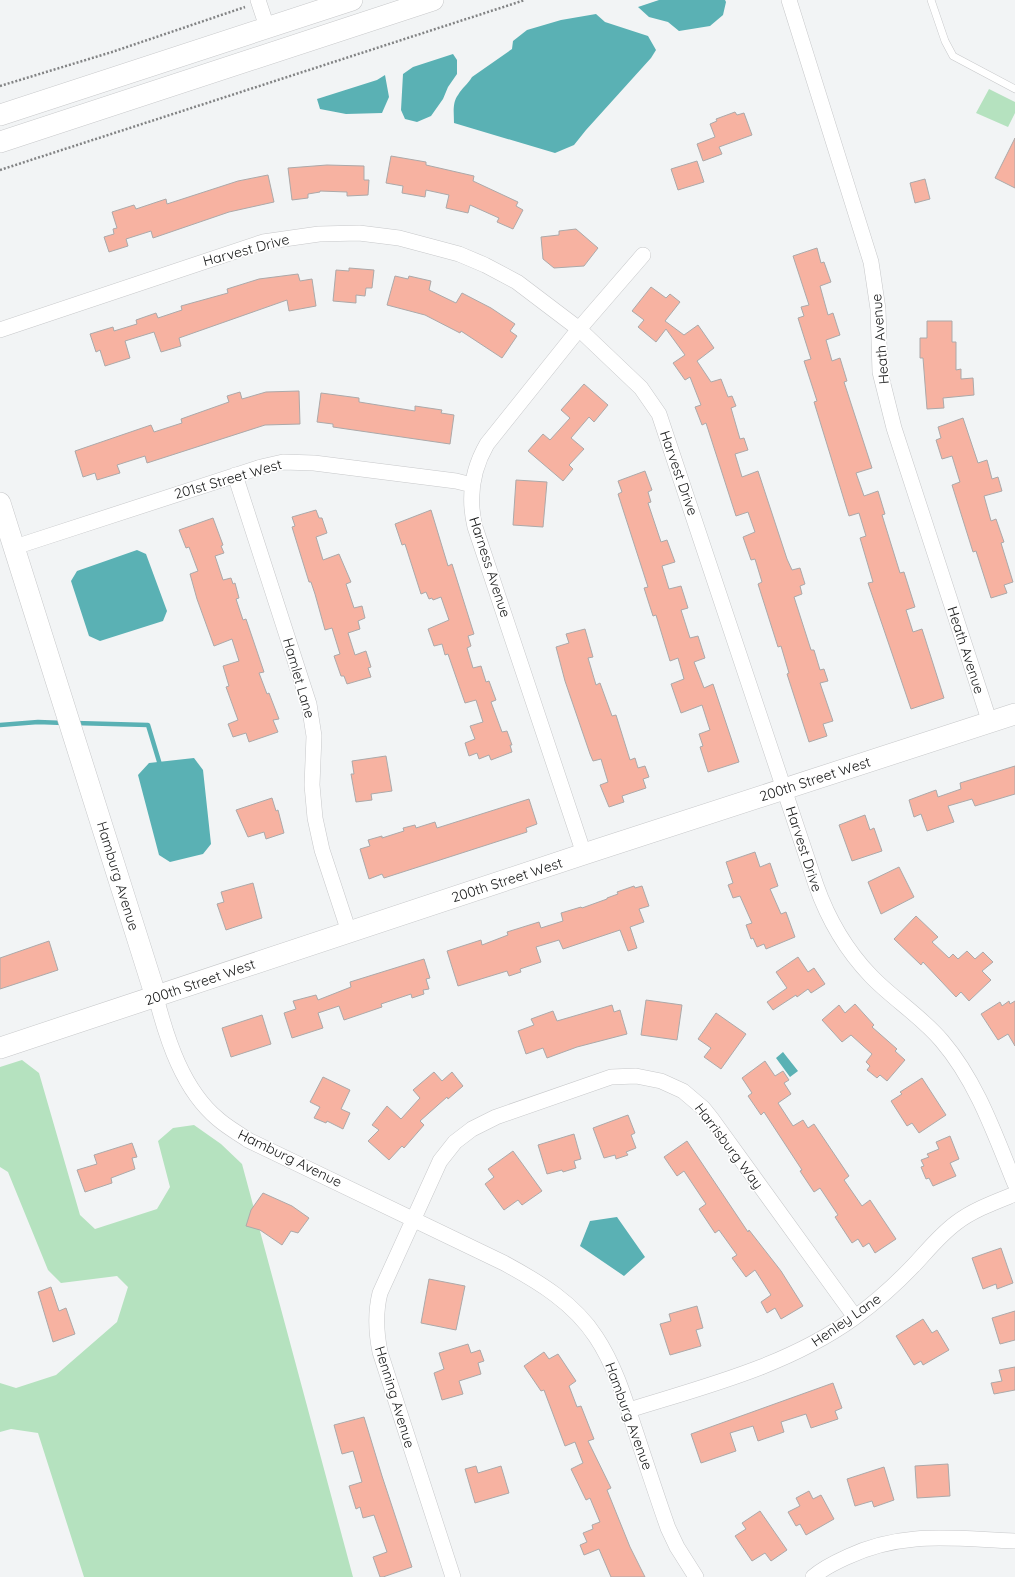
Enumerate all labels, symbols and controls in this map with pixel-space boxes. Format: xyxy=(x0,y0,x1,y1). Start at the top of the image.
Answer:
street label: Harvest Drive xyxy=(201,230,291,270)
street label: Heath Avenue xyxy=(867,293,893,385)
street label: Harvest Drive xyxy=(656,428,702,518)
street label: 201st Street West xyxy=(172,455,284,503)
street label: Harness Avenue xyxy=(465,514,515,620)
street label: Heath Avenue xyxy=(943,604,989,696)
street label: Hamlet Lane xyxy=(279,636,319,720)
street label: 200th Street West xyxy=(757,753,873,805)
street label: Harvest Drive xyxy=(782,804,826,894)
street label: Hamburg Avenue xyxy=(93,819,143,933)
street label: 200th Street West xyxy=(449,854,565,906)
street label: 200th Street West xyxy=(142,955,258,1009)
street label: Harrisburg Way xyxy=(691,1099,767,1193)
street label: Hamburg Avenue xyxy=(235,1125,345,1191)
street label: Henley Lane xyxy=(808,1289,884,1351)
street label: Henning Avenue xyxy=(371,1344,419,1450)
street label: Hamburg Avenue xyxy=(601,1360,657,1472)

